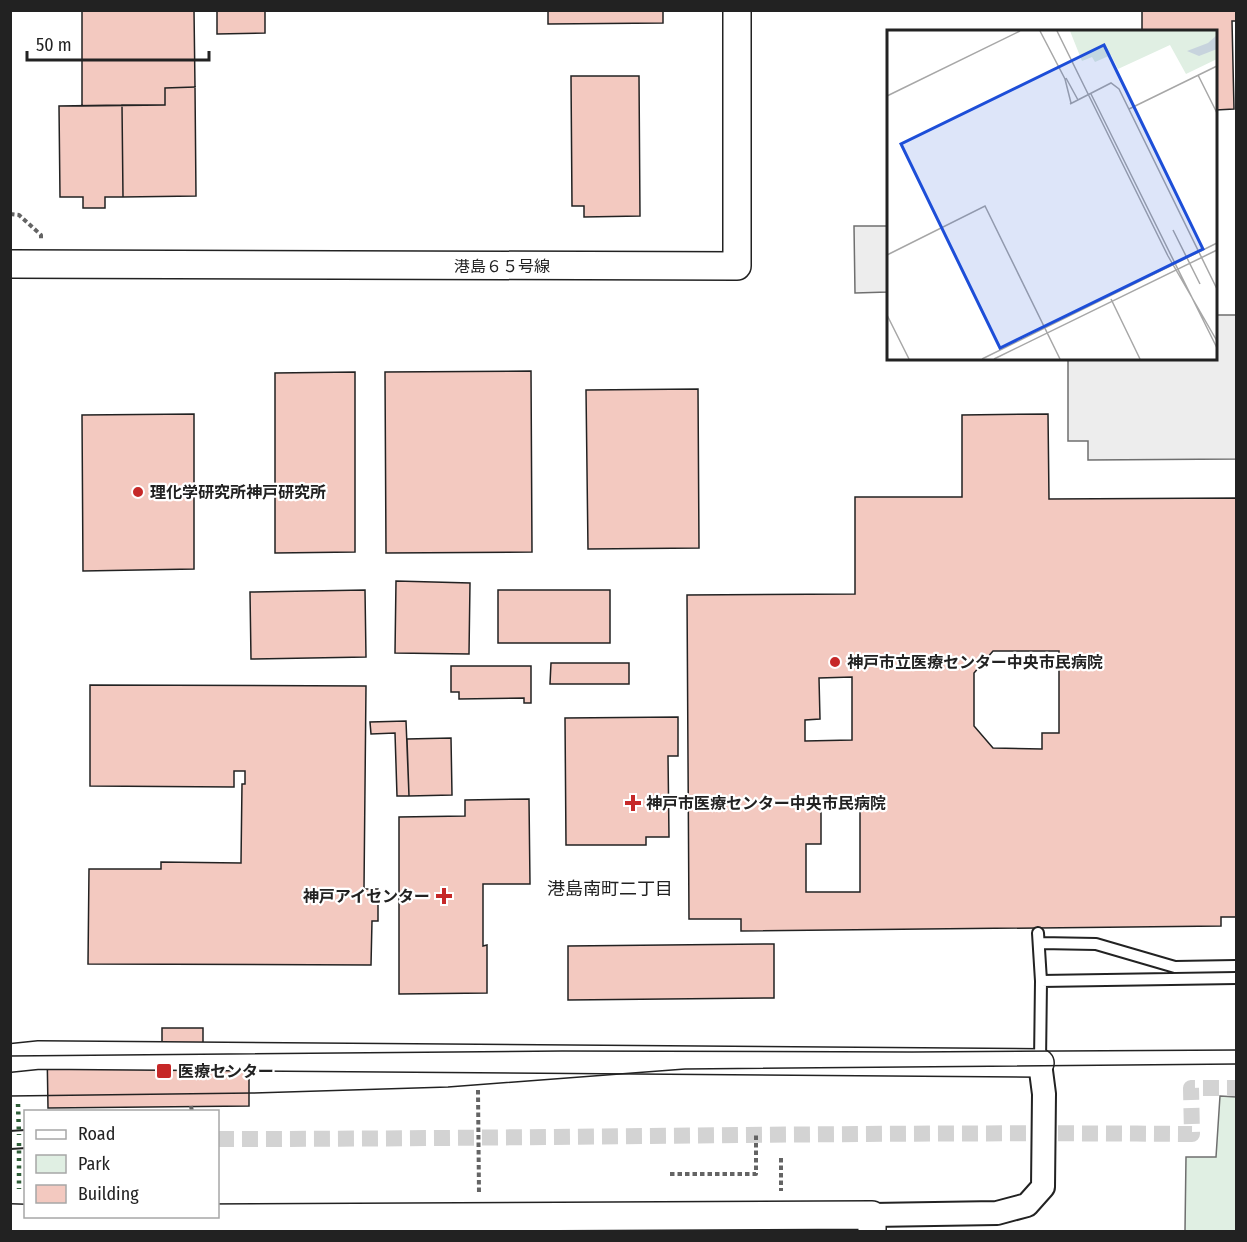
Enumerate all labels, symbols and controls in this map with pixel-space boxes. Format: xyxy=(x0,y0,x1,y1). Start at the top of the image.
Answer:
scale bar xyxy=(27,24,208,62)
inset map xyxy=(887,30,1217,360)
text: 50 m xyxy=(36,34,72,56)
street label: 港島６５号線 xyxy=(454,257,550,276)
place label: 理化学研究所神戸研究所 xyxy=(150,483,326,502)
marker: 理化学研究所神戸研究所 xyxy=(131,485,145,499)
place label: 神戸市立医療センター中央市民病院 xyxy=(847,653,1103,672)
marker: 神戸市立医療センター中央市民病院 xyxy=(828,655,842,669)
marker: 神戸市医療センター中央市民病院 xyxy=(624,794,642,812)
place label: 神戸市医療センター中央市民病院 xyxy=(646,794,886,813)
district label: 港島南町二丁目 xyxy=(547,878,673,900)
place label: 神戸アイセンター xyxy=(303,887,430,906)
marker: 神戸アイセンター xyxy=(435,887,453,905)
marker: 医療センター xyxy=(155,1062,173,1080)
place label: 医療センター xyxy=(178,1062,274,1081)
legend xyxy=(24,1110,219,1218)
text: Road xyxy=(78,1123,115,1145)
text: Park xyxy=(78,1153,111,1175)
text: Building xyxy=(78,1183,139,1205)

